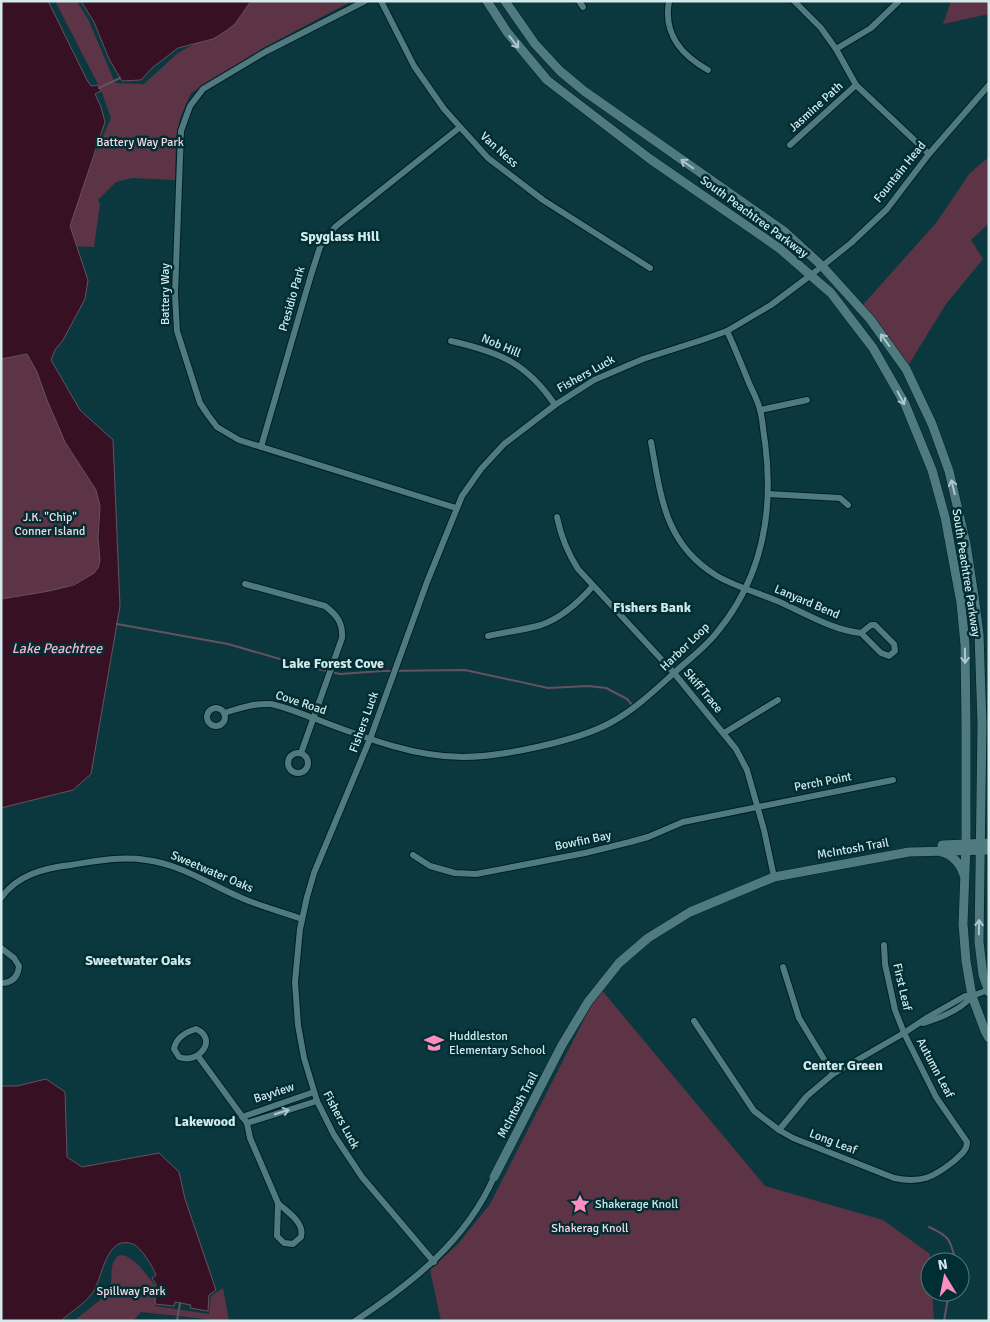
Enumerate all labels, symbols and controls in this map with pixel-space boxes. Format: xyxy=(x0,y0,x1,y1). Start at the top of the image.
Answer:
one-way arrow xyxy=(509,35,520,48)
street label: Jasmine Path xyxy=(786,79,846,135)
street label: Van Ness xyxy=(477,129,521,171)
park label: Battery Way Park xyxy=(96,135,184,150)
street label: Fountain Head xyxy=(871,138,929,206)
one-way arrow xyxy=(680,159,694,169)
street label: South Peachtree Parkway xyxy=(697,173,811,261)
district label: Spyglass Hill xyxy=(300,228,380,245)
street label: Battery Way xyxy=(158,263,173,325)
street label: Presidio Park xyxy=(276,265,308,333)
street label: Nob Hill xyxy=(479,331,524,361)
one-way arrow xyxy=(880,334,891,347)
street label: Fishers Luck xyxy=(554,352,618,396)
one-way arrow xyxy=(897,390,906,405)
one-way arrow xyxy=(948,479,957,495)
street label: South Peachtree Parkway xyxy=(948,508,984,639)
park label: J.K. "Chip" Conner Island xyxy=(15,510,85,539)
street label: Lanyard Bend xyxy=(772,581,842,623)
district label: Fishers Bank xyxy=(613,599,692,616)
street label: Harbor Loop xyxy=(657,620,713,674)
water label: Lake Peachtree xyxy=(12,640,103,657)
one-way arrow xyxy=(960,648,970,664)
district label: Lake Forest Cove xyxy=(282,655,384,672)
street label: Skiff Trace xyxy=(680,666,726,716)
street label: Cove Road xyxy=(274,688,328,718)
street label: Fishers Luck xyxy=(346,689,382,755)
street label: Perch Point xyxy=(793,769,853,795)
street label: Bowfin Bay xyxy=(553,828,613,854)
street label: McIntosh Trail xyxy=(816,835,891,863)
street label: Sweetwater Oaks xyxy=(169,848,255,896)
one-way arrow xyxy=(974,919,984,935)
district label: Sweetwater Oaks xyxy=(85,952,191,969)
street label: First Leaf xyxy=(889,962,915,1013)
place label: Huddleston Elementary School xyxy=(449,1029,546,1058)
school or university icon: Huddleston Elementary School xyxy=(423,1032,445,1054)
street label: Autumn Leaf xyxy=(913,1036,957,1101)
district label: Center Green xyxy=(803,1057,883,1074)
street label: McIntosh Trail xyxy=(494,1069,542,1141)
street label: Bayview xyxy=(252,1079,297,1107)
street label: Fishers Luck xyxy=(319,1088,363,1152)
one-way arrow xyxy=(273,1106,289,1116)
district label: Lakewood xyxy=(174,1113,236,1130)
street label: Long Leaf xyxy=(807,1126,860,1158)
place icon: Shakerage Knoll xyxy=(569,1193,591,1215)
place label: Shakerage Knoll xyxy=(595,1197,679,1212)
park label: Shakerag Knoll xyxy=(551,1221,629,1236)
north arrow xyxy=(920,1252,970,1302)
text: N xyxy=(937,1255,949,1274)
park label: Spillway Park xyxy=(97,1284,165,1299)

